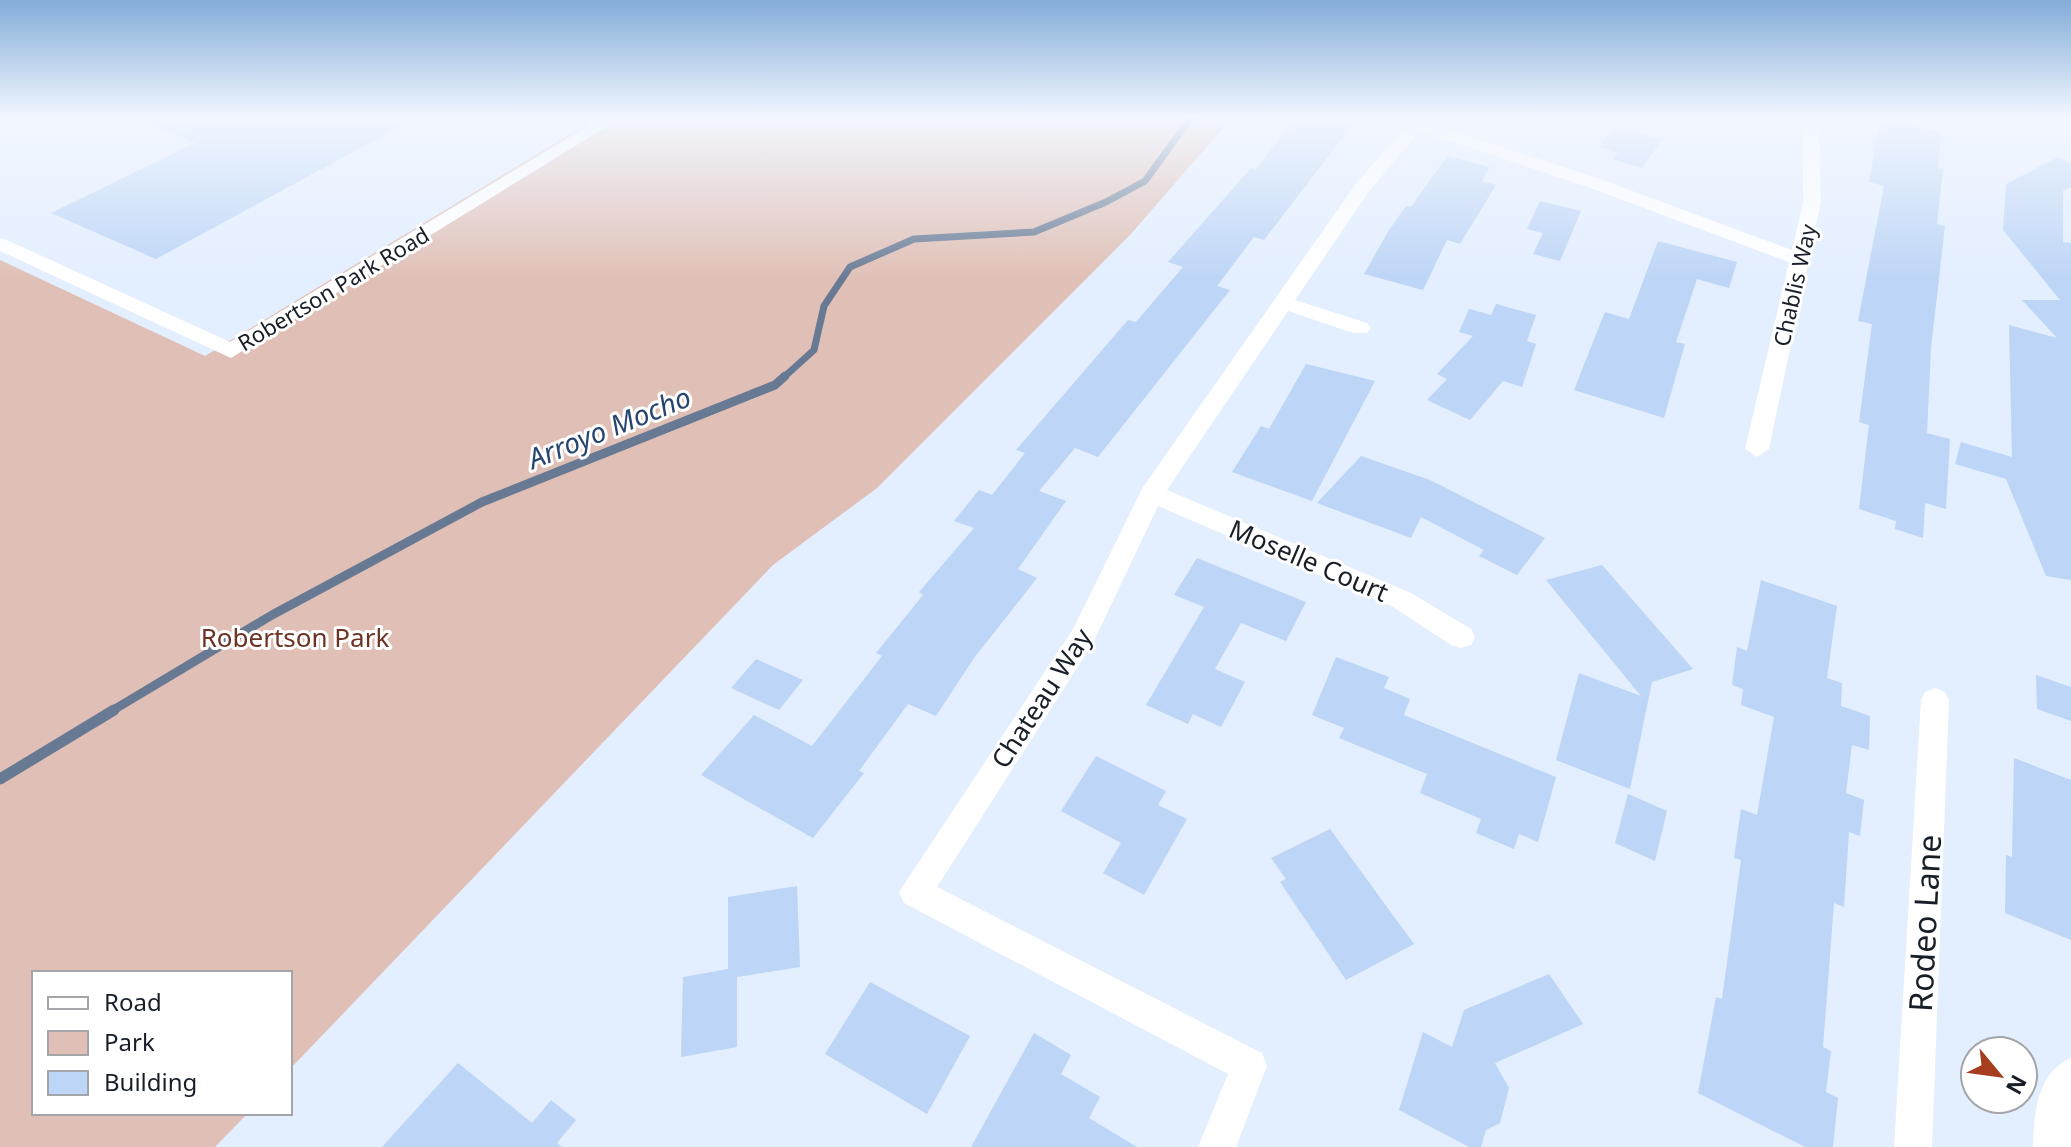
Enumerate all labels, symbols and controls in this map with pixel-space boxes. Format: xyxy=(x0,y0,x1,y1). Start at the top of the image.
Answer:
street label: Robertson Park Road xyxy=(232,219,434,357)
street label: Chablis Way xyxy=(1765,220,1823,349)
water label: Arroyo Mocho xyxy=(520,377,696,478)
street label: Moselle Court xyxy=(1224,510,1394,610)
park label: Robertson Park xyxy=(201,619,389,655)
street label: Chateau Way xyxy=(982,620,1100,775)
street label: Rodeo Lane xyxy=(1898,833,1950,1013)
legend xyxy=(32,971,292,1115)
text: Road xyxy=(104,985,162,1018)
text: Park xyxy=(104,1025,155,1058)
north arrow xyxy=(1959,1035,2039,1115)
text: Building xyxy=(104,1065,197,1098)
text: N xyxy=(2000,1070,2035,1100)

